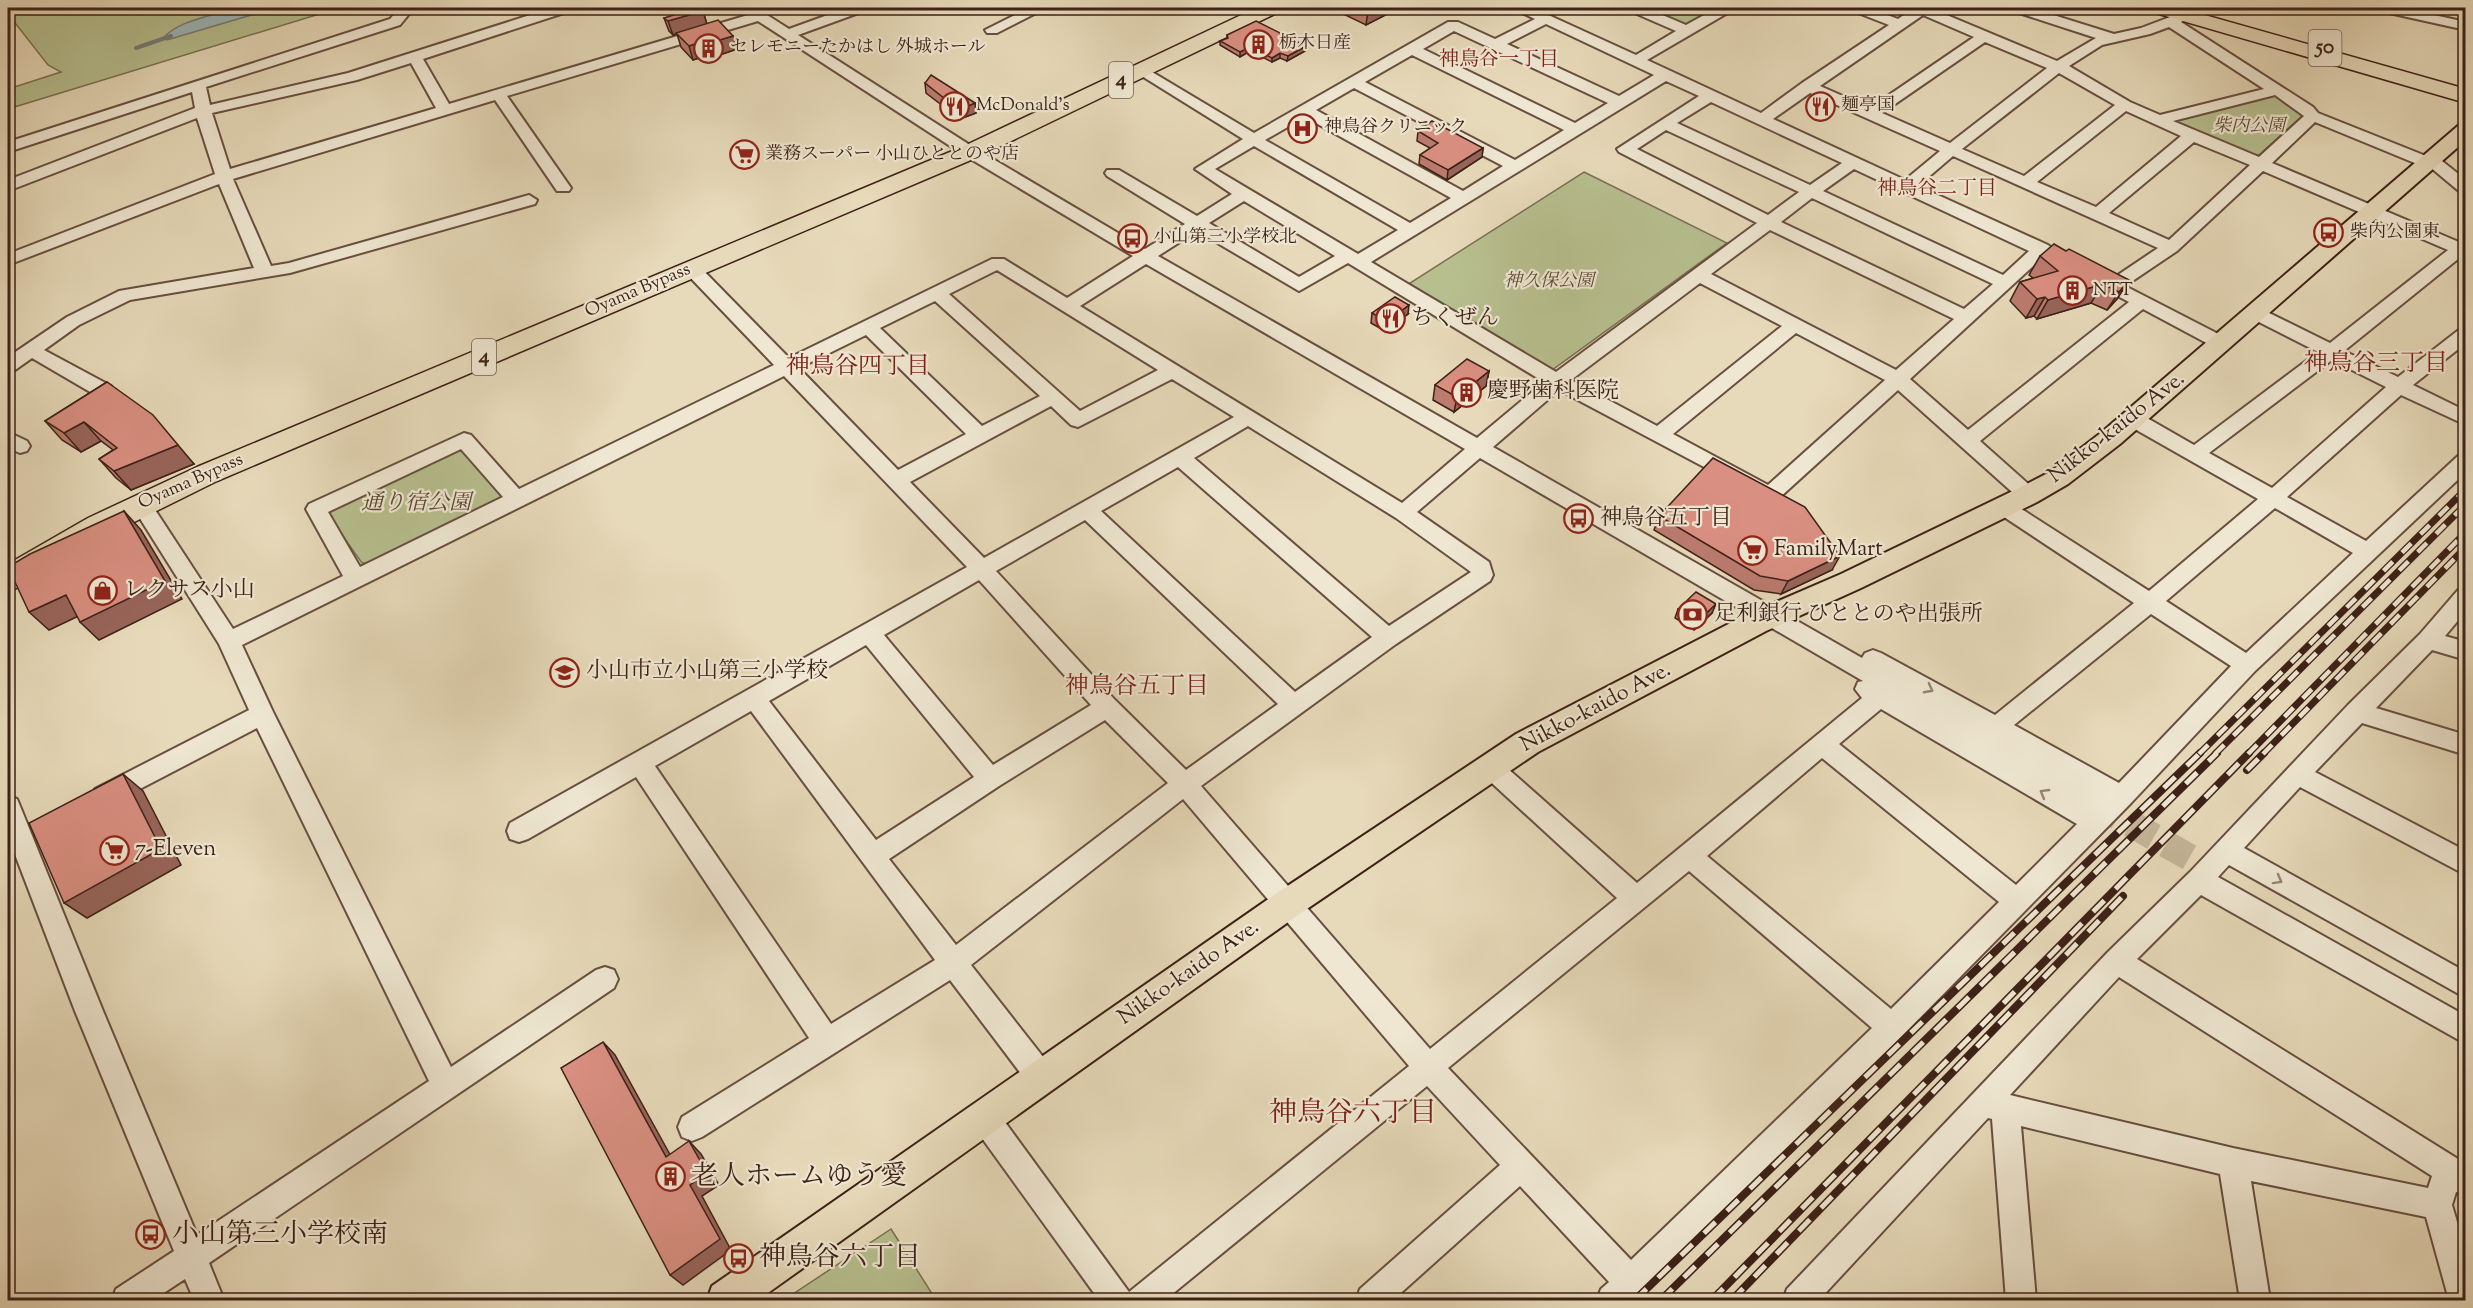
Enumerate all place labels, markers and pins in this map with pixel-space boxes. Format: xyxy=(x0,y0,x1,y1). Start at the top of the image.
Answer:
building icon: 栃木日産 xyxy=(1242,28,1274,60)
place label: 栃木日産 xyxy=(1279,31,1351,57)
building icon: セレモニーたかはし 外城ホール xyxy=(693,32,725,64)
place label: セレモニーたかはし 外城ホール xyxy=(730,35,985,61)
restaurant icon: McDonald's xyxy=(939,90,971,122)
restaurant icon: 麺亭国 xyxy=(1804,90,1836,122)
place label: McDonald's xyxy=(976,93,1070,119)
place label: 麺亭国 xyxy=(1841,93,1895,119)
hospital icon: 神鳥谷クリニック xyxy=(1287,112,1319,144)
place label: 神鳥谷クリニック xyxy=(1324,115,1467,141)
supermarket icon: 業務スーパー 小山ひととのや店 xyxy=(728,139,760,171)
place label: 業務スーパー 小山ひととのや店 xyxy=(765,142,1019,168)
bus stop icon: 柴内公園東 xyxy=(2313,217,2345,249)
place label: 柴内公園東 xyxy=(2350,220,2440,246)
bus stop icon: 小山第三小学校北 xyxy=(1116,222,1148,254)
place label: 小山第三小学校北 xyxy=(1153,225,1297,251)
building icon: NTT xyxy=(2056,275,2088,307)
place label: NTT xyxy=(2093,278,2133,304)
restaurant icon: ちくぜん xyxy=(1374,303,1406,335)
place label: ちくぜん xyxy=(1411,303,1499,335)
building icon: 慶野歯科医院 xyxy=(1450,376,1482,408)
place label: 慶野歯科医院 xyxy=(1487,376,1619,408)
bus stop icon: 神鳥谷五丁目 xyxy=(1563,503,1595,535)
place label: 神鳥谷五丁目 xyxy=(1600,503,1732,535)
supermarket icon: FamilyMart xyxy=(1737,534,1769,566)
place label: FamilyMart xyxy=(1774,534,1883,566)
shop icon: レクサス小山 xyxy=(87,575,119,607)
place label: レクサス小山 xyxy=(124,575,255,607)
bank icon: 足利銀行 ひととのや出張所 xyxy=(1677,599,1709,631)
place label: 足利銀行 ひととのや出張所 xyxy=(1714,599,1983,631)
school or university icon: 小山市立小山第三小学校 xyxy=(549,656,581,688)
place label: 小山市立小山第三小学校 xyxy=(586,656,828,688)
supermarket icon: 7-Eleven xyxy=(98,834,130,866)
place label: 7-Eleven xyxy=(135,834,216,866)
place label: 老人ホームゆう愛 xyxy=(691,1158,907,1197)
building icon: 老人ホームゆう愛 xyxy=(654,1161,686,1193)
place label: 小山第三小学校南 xyxy=(172,1216,388,1255)
bus stop icon: 小山第三小学校南 xyxy=(135,1219,167,1251)
place label: 神鳥谷六丁目 xyxy=(759,1239,921,1278)
bus stop icon: 神鳥谷六丁目 xyxy=(722,1242,754,1274)

